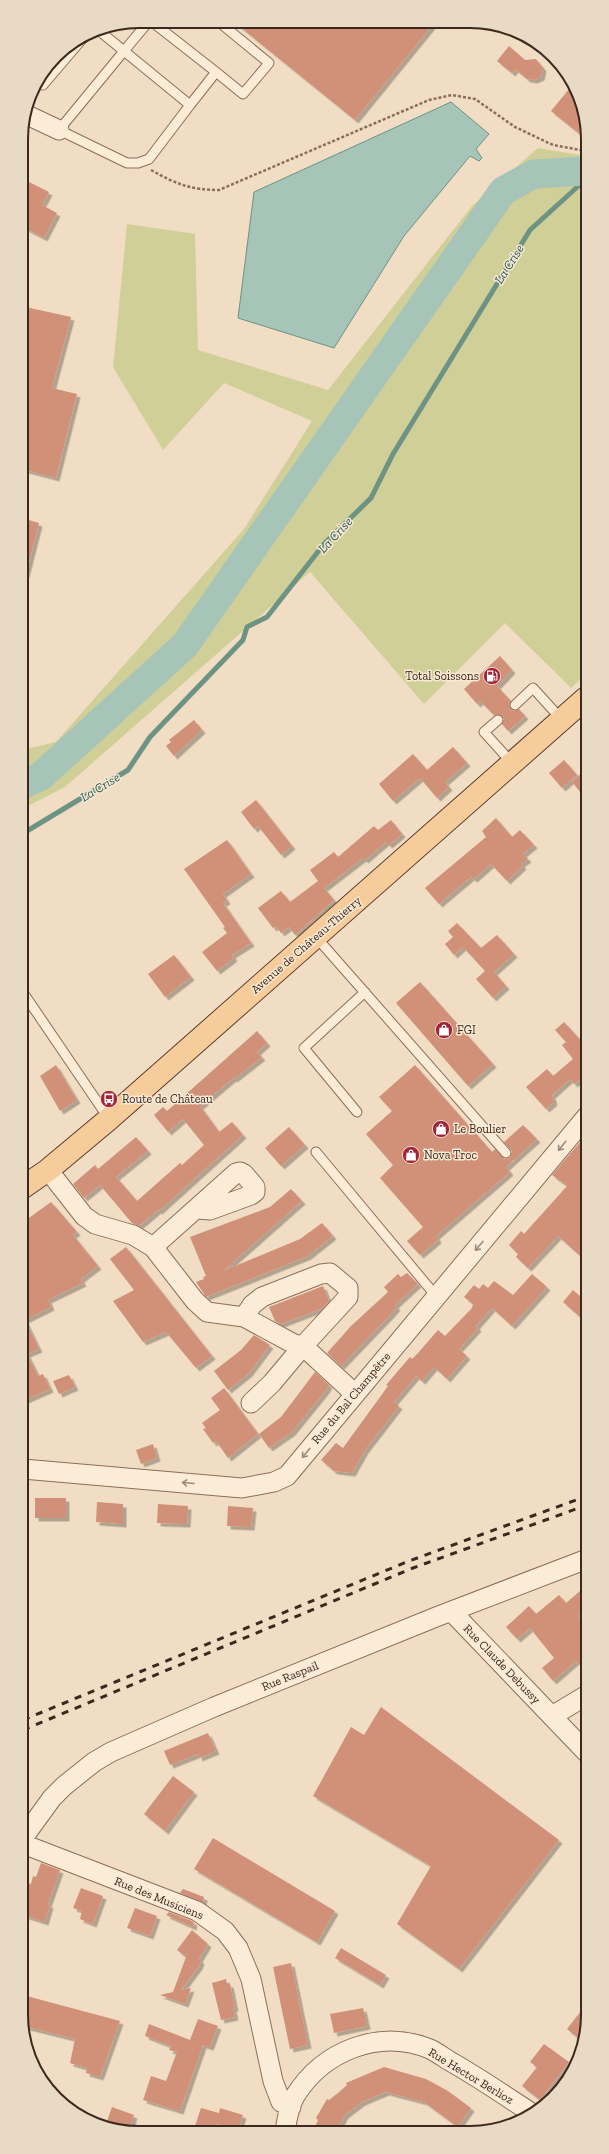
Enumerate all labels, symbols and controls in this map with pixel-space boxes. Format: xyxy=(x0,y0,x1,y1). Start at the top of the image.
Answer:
water label: La Crise xyxy=(491,241,527,286)
water label: La Crise xyxy=(315,514,355,556)
fuel station icon: Total Soissons xyxy=(482,666,502,686)
place label: Total Soissons xyxy=(405,669,479,683)
water label: La Crise xyxy=(78,769,123,805)
street label: Avenue de Château-Thierry xyxy=(248,893,364,997)
shop icon: FGI xyxy=(434,1020,454,1040)
place label: FGI xyxy=(457,1023,476,1037)
bus stop icon: Route de Château xyxy=(99,1089,119,1109)
place label: Route de Château xyxy=(122,1092,213,1106)
shop icon: Le Boulier xyxy=(431,1119,451,1139)
place label: Le Boulier xyxy=(454,1122,506,1136)
one-way arrow xyxy=(557,1141,566,1152)
shop icon: Nova Troc xyxy=(401,1145,421,1165)
place label: Nova Troc xyxy=(424,1148,477,1162)
one-way arrow xyxy=(474,1241,483,1251)
street label: Rue du Bal Champêtre xyxy=(309,1349,394,1447)
one-way arrow xyxy=(301,1448,310,1459)
one-way arrow xyxy=(182,1480,195,1487)
street label: Rue Claude Debussy xyxy=(461,1621,544,1707)
street label: Rue Raspail xyxy=(260,1658,320,1694)
street label: Rue des Musiciens xyxy=(112,1874,206,1922)
street label: Rue Hector Berlioz xyxy=(426,2045,516,2107)

